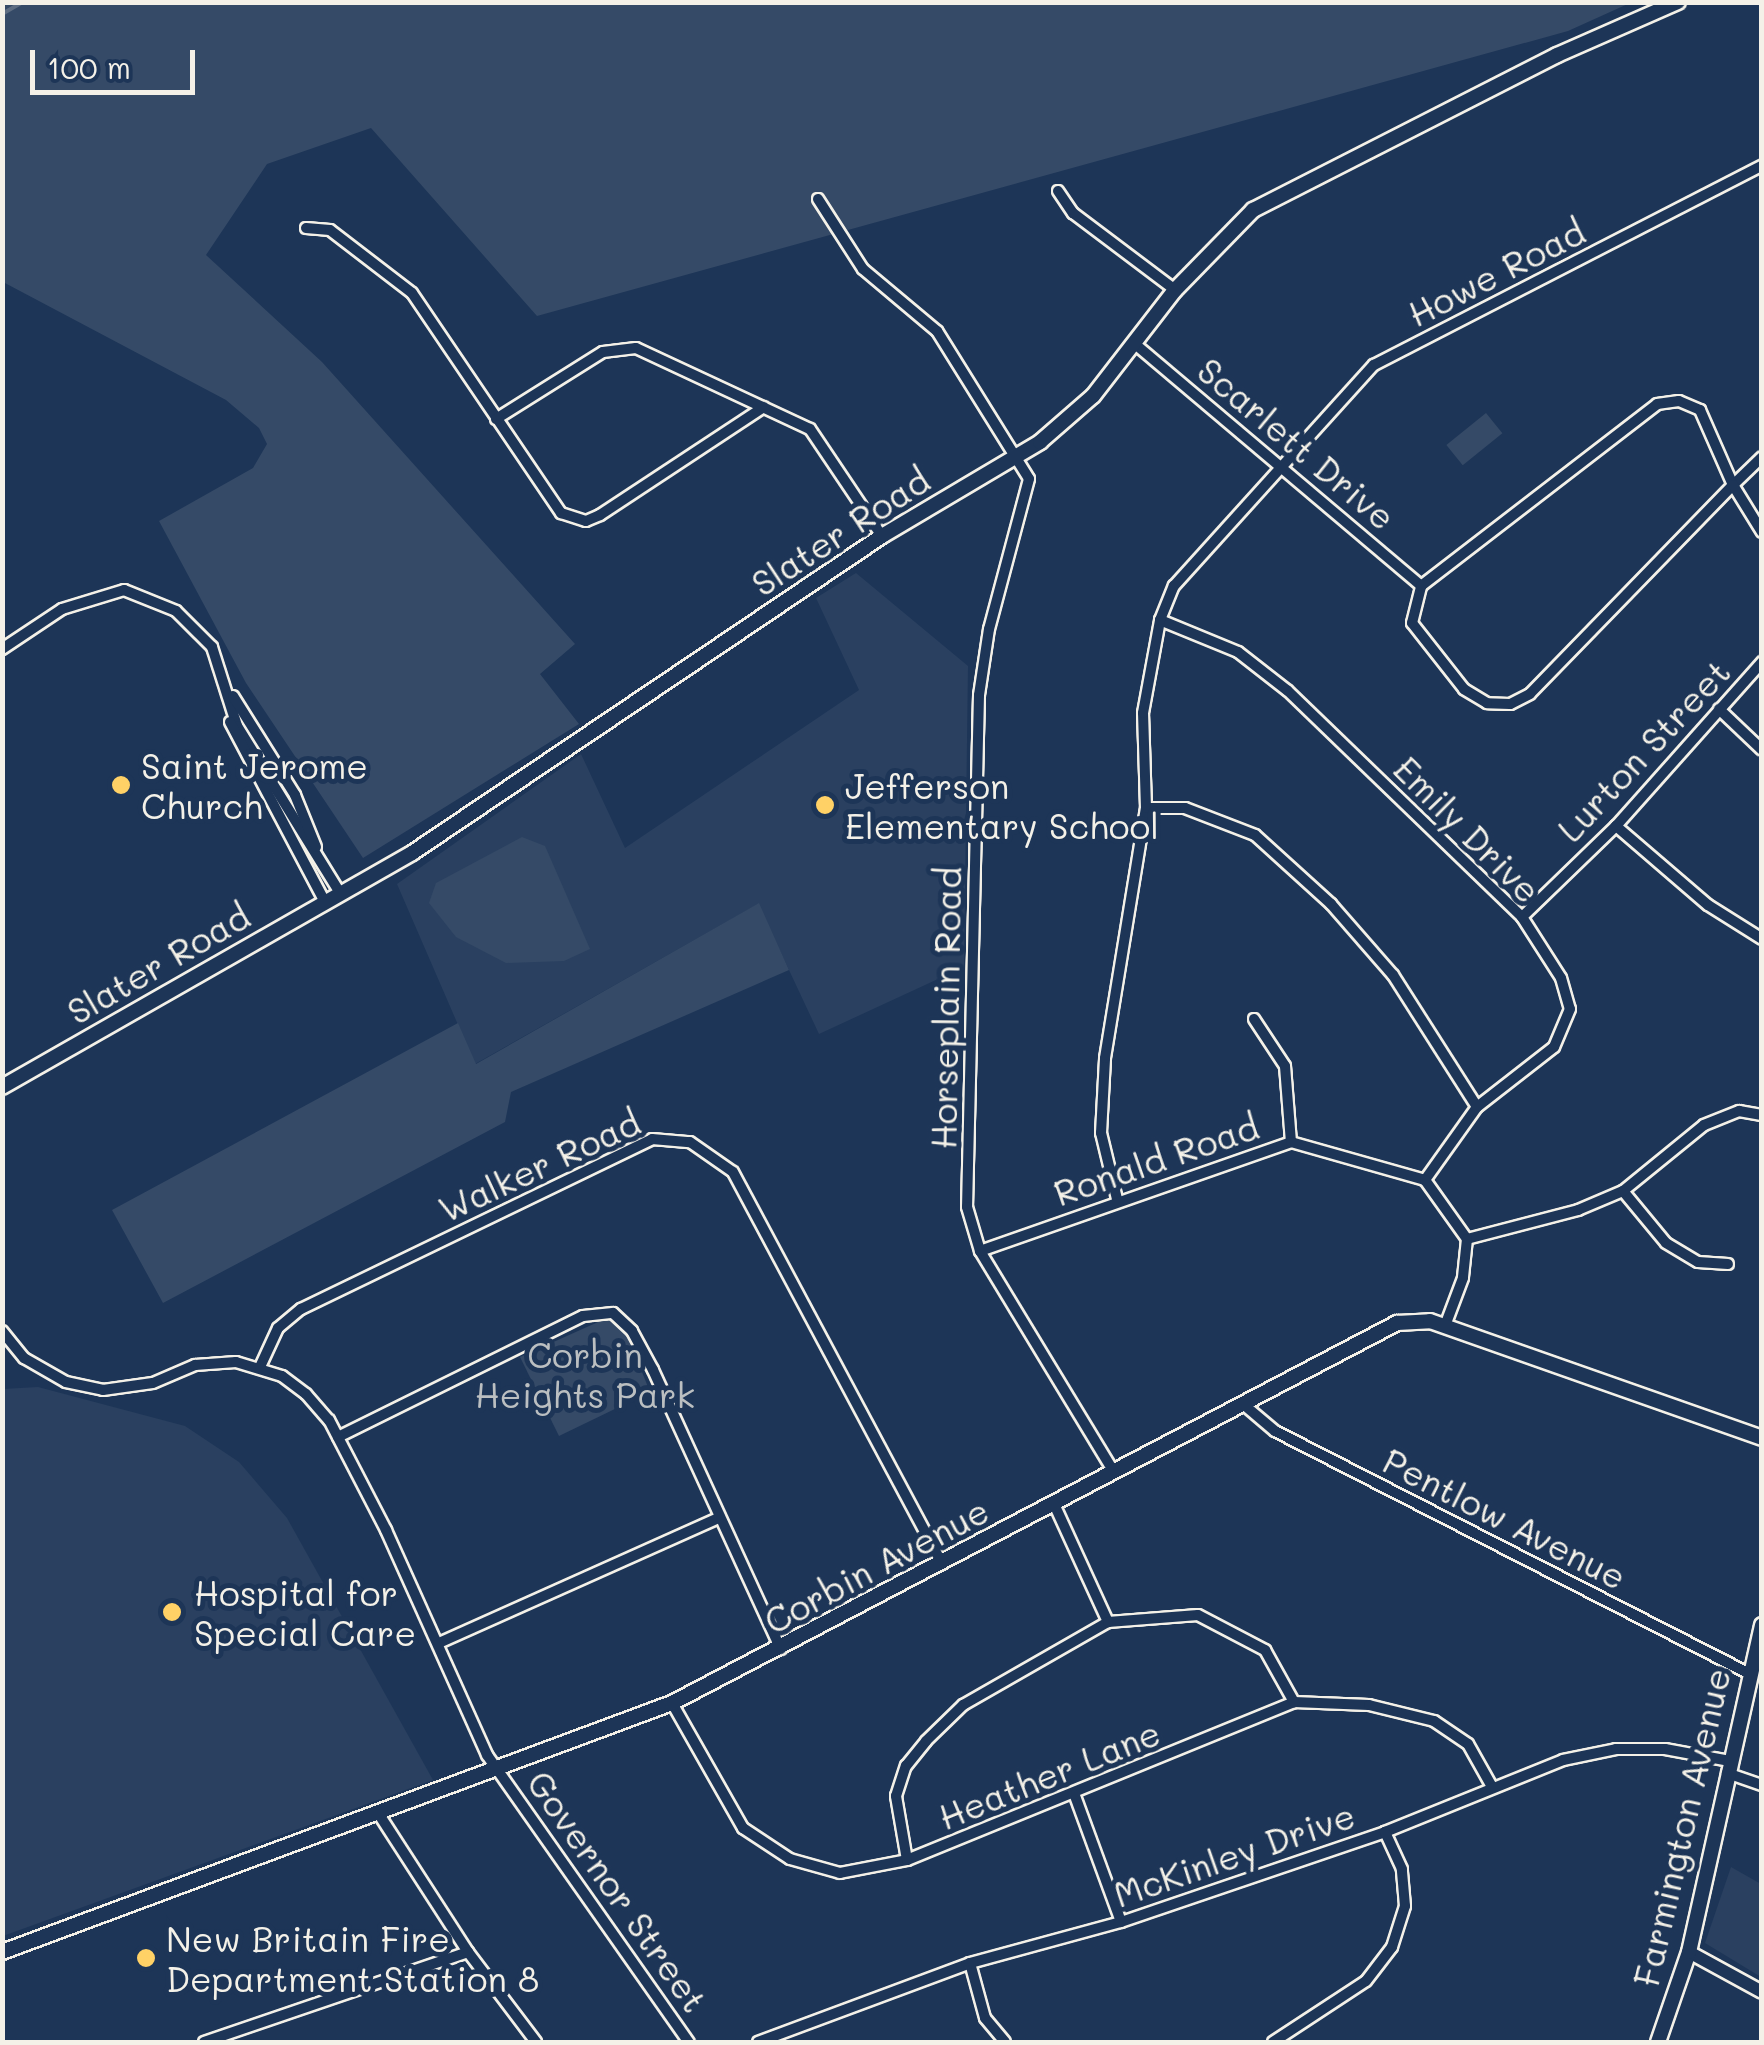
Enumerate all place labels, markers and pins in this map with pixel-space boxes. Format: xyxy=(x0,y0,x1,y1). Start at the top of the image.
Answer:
place label: Saint Jerome Church xyxy=(141,744,368,826)
place label: Jefferson Elementary School xyxy=(845,764,1159,846)
marker: Saint Jerome Church xyxy=(110,774,132,796)
marker: Jefferson Elementary School xyxy=(814,794,836,816)
place label: Hospital for Special Care xyxy=(194,1571,416,1653)
marker: Hospital for Special Care xyxy=(159,1599,185,1625)
place label: New Britain Fire Department Station 8 xyxy=(166,1917,539,1999)
marker: New Britain Fire Department Station 8 xyxy=(135,1947,157,1969)

